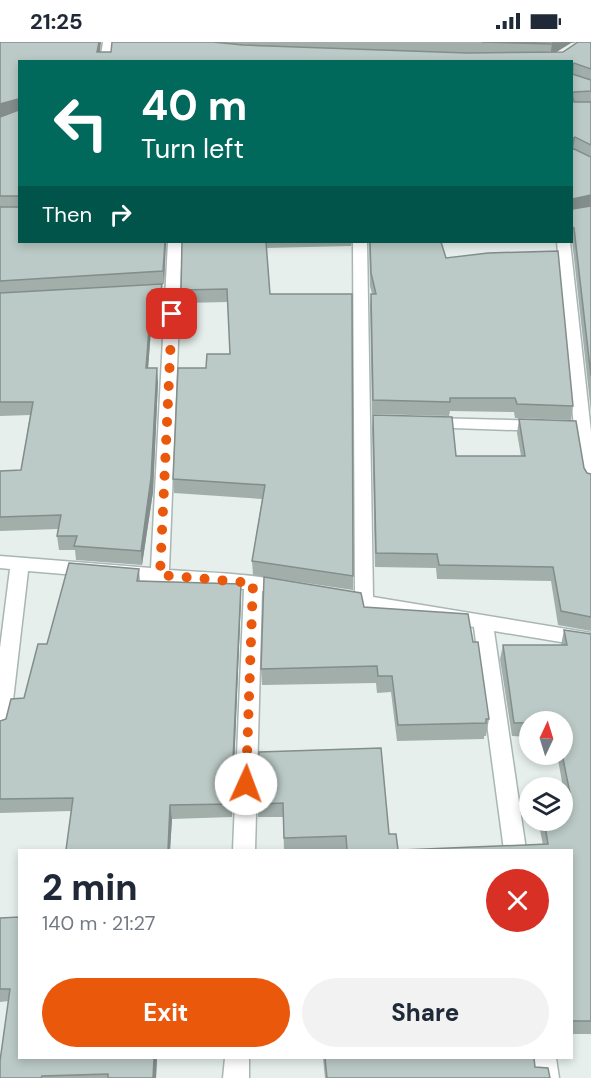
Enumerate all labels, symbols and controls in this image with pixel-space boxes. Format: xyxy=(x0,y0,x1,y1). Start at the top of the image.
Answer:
text: 21:25 xyxy=(30,7,83,36)
text: 40 m xyxy=(141,78,247,133)
icon: left xyxy=(42,84,120,162)
text: Turn left xyxy=(141,131,244,166)
icon: right xyxy=(104,198,137,231)
text: Then xyxy=(42,200,92,229)
pin xyxy=(146,288,197,339)
icon: arrive xyxy=(155,297,188,330)
north arrow xyxy=(519,711,573,765)
map controls xyxy=(519,711,573,831)
position arrow xyxy=(214,752,278,816)
button: layers xyxy=(519,777,573,831)
text: 2 min xyxy=(42,864,138,911)
button: close xyxy=(486,869,549,932)
text: 140 m · 21:27 xyxy=(42,910,155,936)
button: Exit xyxy=(42,978,290,1047)
button: Share xyxy=(302,978,549,1047)

